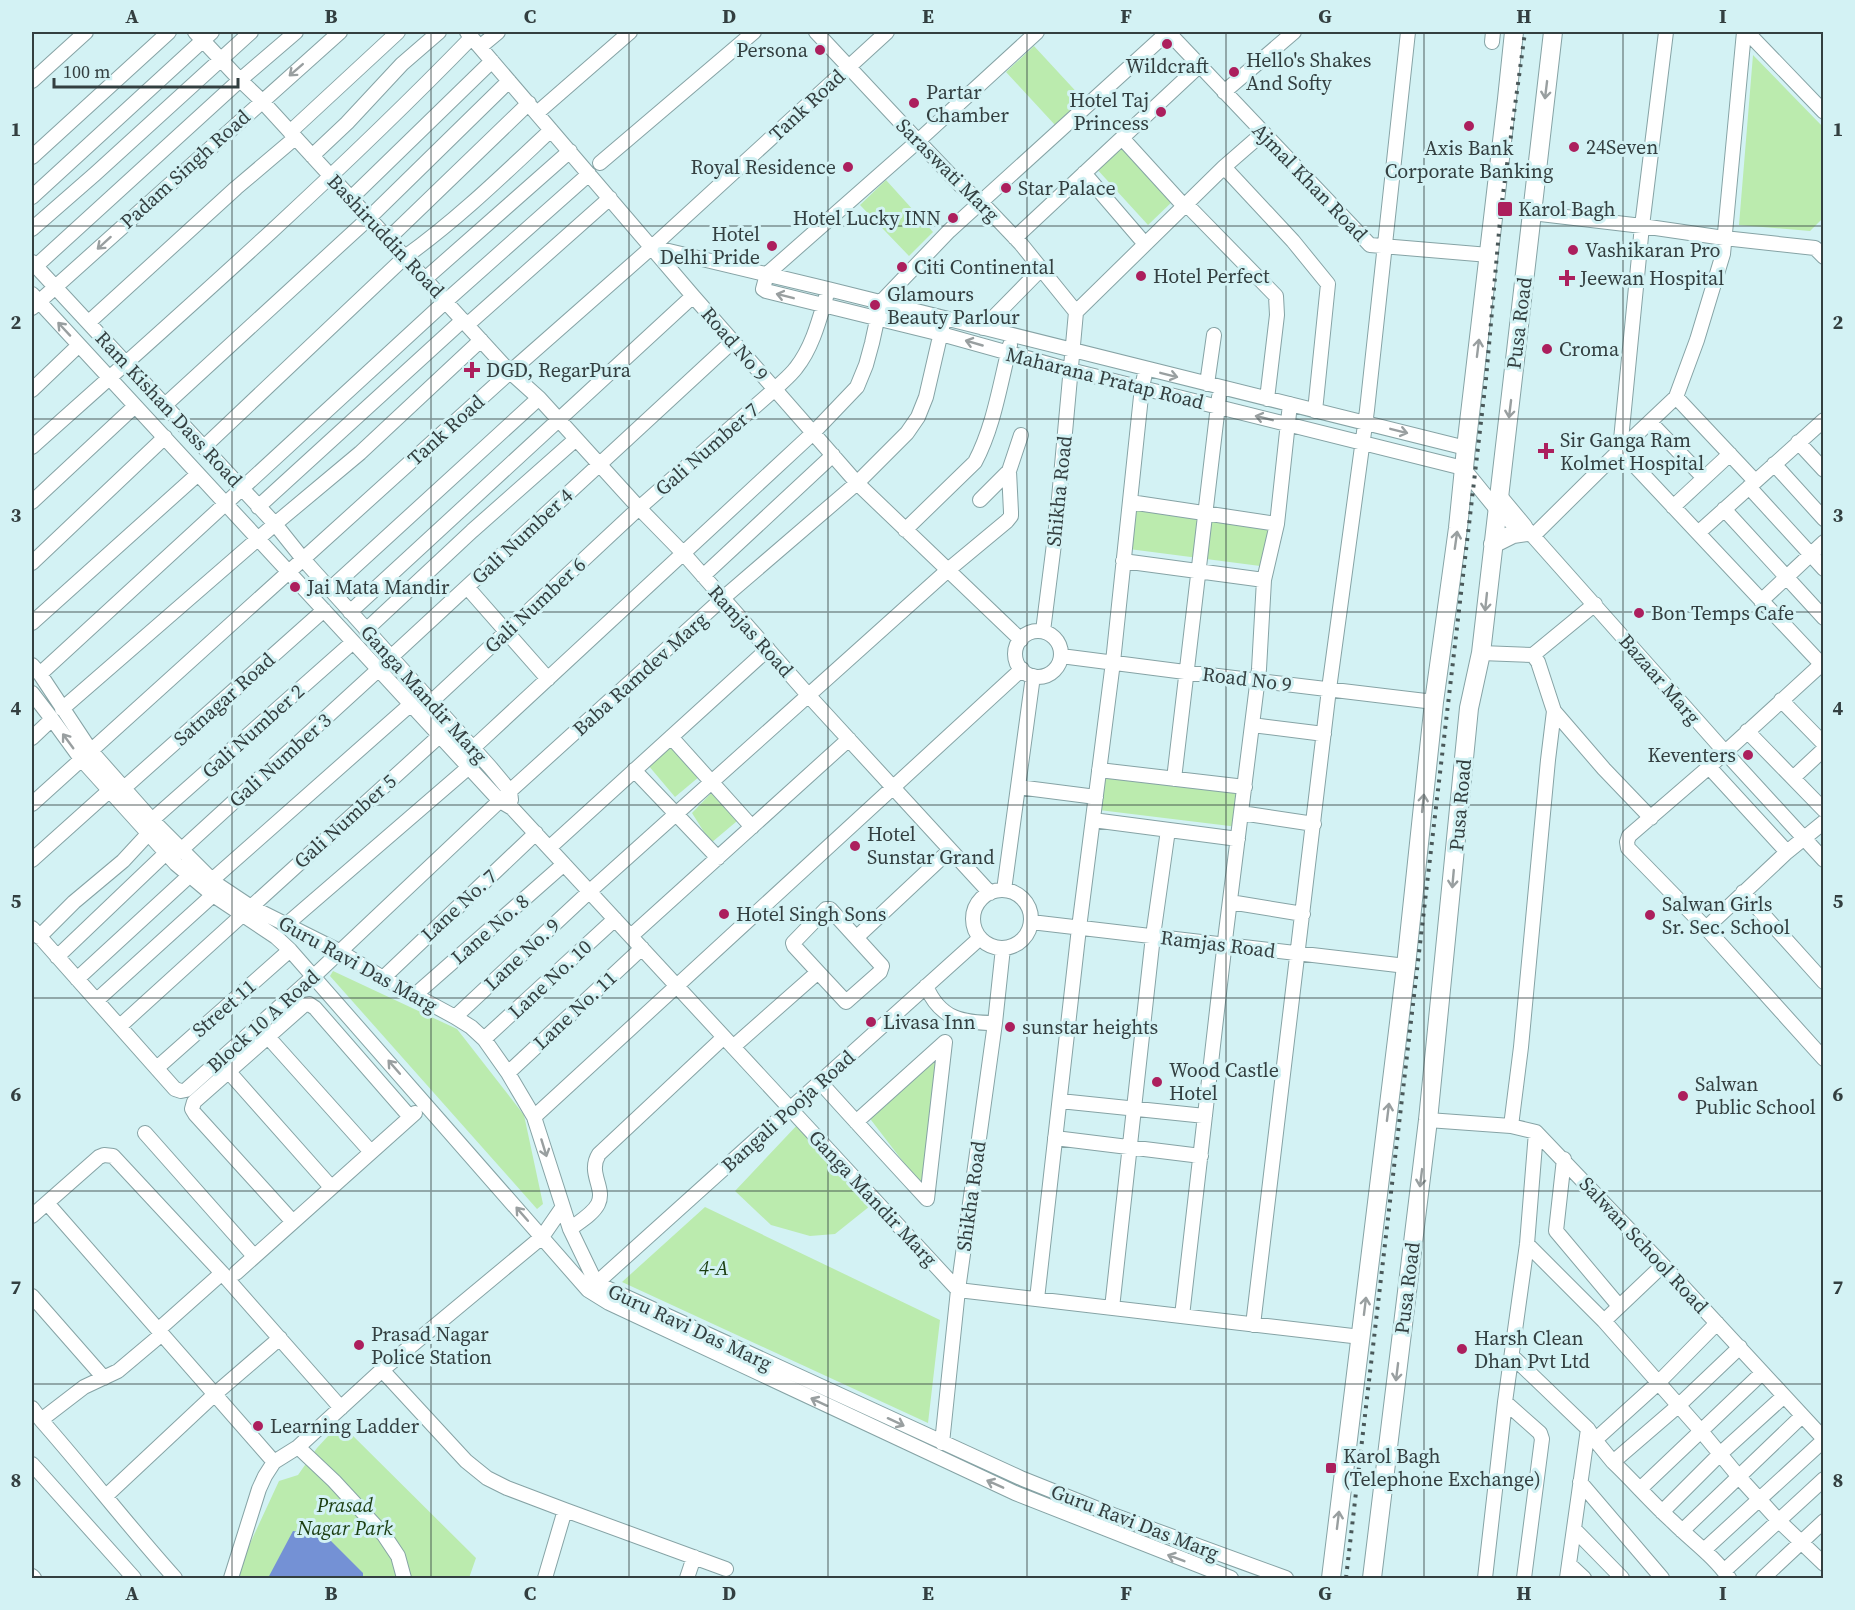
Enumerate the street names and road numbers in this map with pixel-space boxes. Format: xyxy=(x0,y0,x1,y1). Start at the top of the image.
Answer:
street label: Tank Road xyxy=(763,62,852,147)
street label: Padam Singh Road xyxy=(114,103,257,235)
street label: Saraswati Marg xyxy=(890,112,1006,228)
street label: Ajmal Khan Road xyxy=(1246,117,1374,248)
street label: Bashiruddin Road xyxy=(321,168,451,304)
street label: Pusa Road xyxy=(1499,275,1539,371)
street label: Road No 9 xyxy=(695,301,775,387)
street label: Ram Kishan Dass Road xyxy=(89,325,249,494)
street label: Maharana Pratap Road xyxy=(1003,340,1208,416)
street label: Tank Road xyxy=(402,388,491,472)
street label: Gali Number 7 xyxy=(649,396,765,502)
street label: Shikha Road xyxy=(1039,434,1079,548)
street label: Gali Number 4 xyxy=(465,482,579,590)
street label: Gali Number 6 xyxy=(478,551,592,659)
street label: Ramjas Road xyxy=(702,579,800,684)
street label: Baba Ramdev Marg xyxy=(566,606,714,742)
street label: Ganga Mandir Marg xyxy=(354,619,494,769)
street label: Bazaar Marg xyxy=(1613,628,1707,730)
street label: Satnagar Road xyxy=(167,645,281,752)
street label: Road No 9 xyxy=(1201,660,1293,698)
street label: Gali Number 2 xyxy=(196,677,310,785)
street label: Gali Number 3 xyxy=(223,706,337,814)
street label: Pusa Road xyxy=(1442,757,1478,852)
street label: Gali Number 5 xyxy=(288,767,402,875)
street label: Lane No. 7 xyxy=(415,862,503,948)
street label: Lane No. 8 xyxy=(445,887,535,971)
street label: Guru Ravi Das Marg xyxy=(274,909,442,1019)
street label: Lane No. 9 xyxy=(478,911,566,997)
street label: Ramjas Road xyxy=(1159,923,1278,965)
street label: Lane No. 10 xyxy=(502,933,598,1025)
street label: Block 10 A Road xyxy=(201,963,326,1079)
street label: Lane No. 11 xyxy=(527,964,623,1056)
street label: Street 11 xyxy=(186,972,262,1044)
street label: Bangali Pooja Road xyxy=(715,1043,861,1178)
street label: Ganga Mandir Marg xyxy=(802,1124,944,1272)
street label: Shikha Road xyxy=(949,1138,993,1253)
street label: Salwan School Road xyxy=(1573,1171,1715,1320)
street label: Pusa Road xyxy=(1387,1240,1427,1336)
street label: Guru Ravi Das Marg xyxy=(604,1277,776,1377)
street label: Guru Ravi Das Marg xyxy=(1047,1477,1223,1567)

